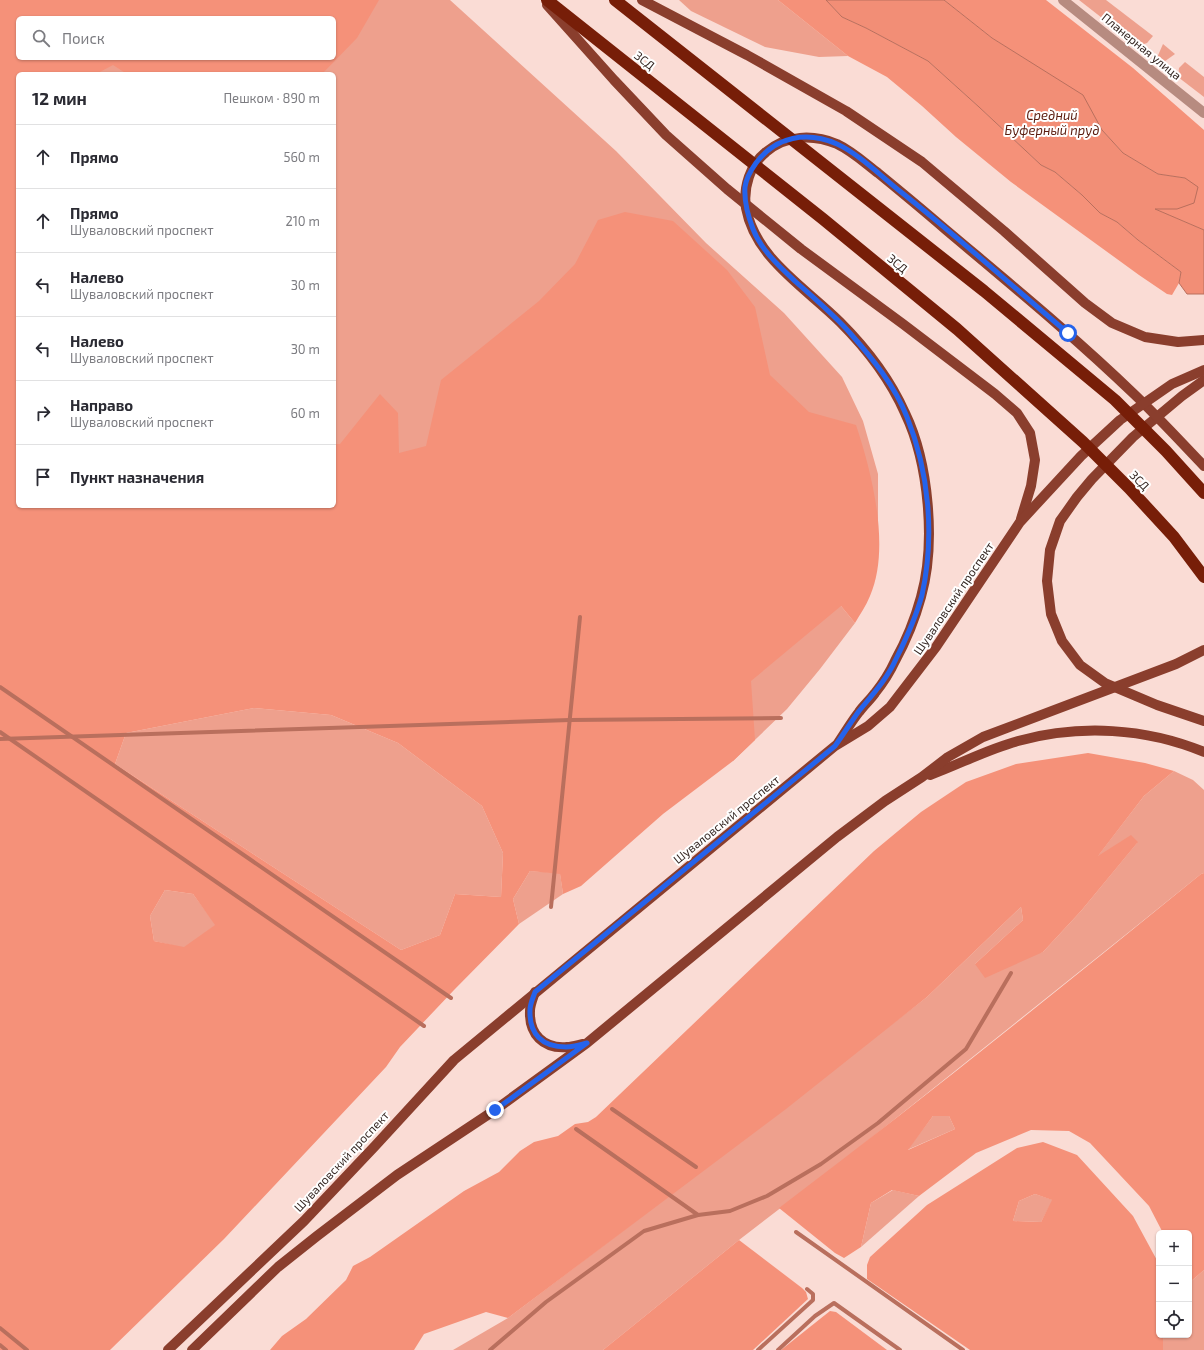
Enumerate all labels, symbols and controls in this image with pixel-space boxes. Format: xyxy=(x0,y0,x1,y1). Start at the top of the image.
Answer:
street label: Планерная улица xyxy=(1099,10,1185,83)
search box xyxy=(16,16,336,60)
icon: search xyxy=(30,27,52,49)
text: Поиск xyxy=(62,29,105,47)
street label: ЗСД xyxy=(632,48,658,72)
text: 12 мин xyxy=(32,88,87,108)
text: Пешком · 890 m xyxy=(223,90,320,106)
water label: Средний Буферный пруд xyxy=(1005,107,1099,138)
icon: ahead xyxy=(32,146,54,168)
text: Прямо xyxy=(70,148,119,166)
text: 560 m xyxy=(283,149,320,165)
text: Прямо xyxy=(70,204,119,222)
icon: ahead xyxy=(32,210,54,232)
text: 210 m xyxy=(285,213,320,229)
text: Шуваловский проспект xyxy=(70,222,214,238)
street label: ЗСД xyxy=(885,251,911,275)
text: Налево xyxy=(70,268,124,286)
icon: left xyxy=(32,274,54,296)
text: 30 m xyxy=(291,277,320,293)
text: Шуваловский проспект xyxy=(70,286,214,302)
route start xyxy=(1059,324,1077,342)
text: Налево xyxy=(70,332,124,350)
icon: left xyxy=(32,338,54,360)
text: 30 m xyxy=(291,341,320,357)
text: Шуваловский проспект xyxy=(70,350,214,366)
text: Направо xyxy=(70,396,133,414)
icon: right xyxy=(32,402,54,424)
text: 60 m xyxy=(290,405,320,421)
text: Шуваловский проспект xyxy=(70,414,214,430)
icon: arrive xyxy=(32,466,54,488)
street label: ЗСД xyxy=(1127,467,1153,493)
text: Пункт назначения xyxy=(70,468,204,486)
street label: Шуваловский проспект xyxy=(910,539,997,657)
street label: Шуваловский проспект xyxy=(670,772,783,867)
route end xyxy=(486,1101,504,1119)
street label: Шуваловский проспект xyxy=(291,1108,392,1215)
map controls xyxy=(1156,1230,1192,1338)
button: + xyxy=(1156,1230,1192,1266)
button: − xyxy=(1156,1266,1192,1302)
button: locate xyxy=(1156,1302,1192,1338)

